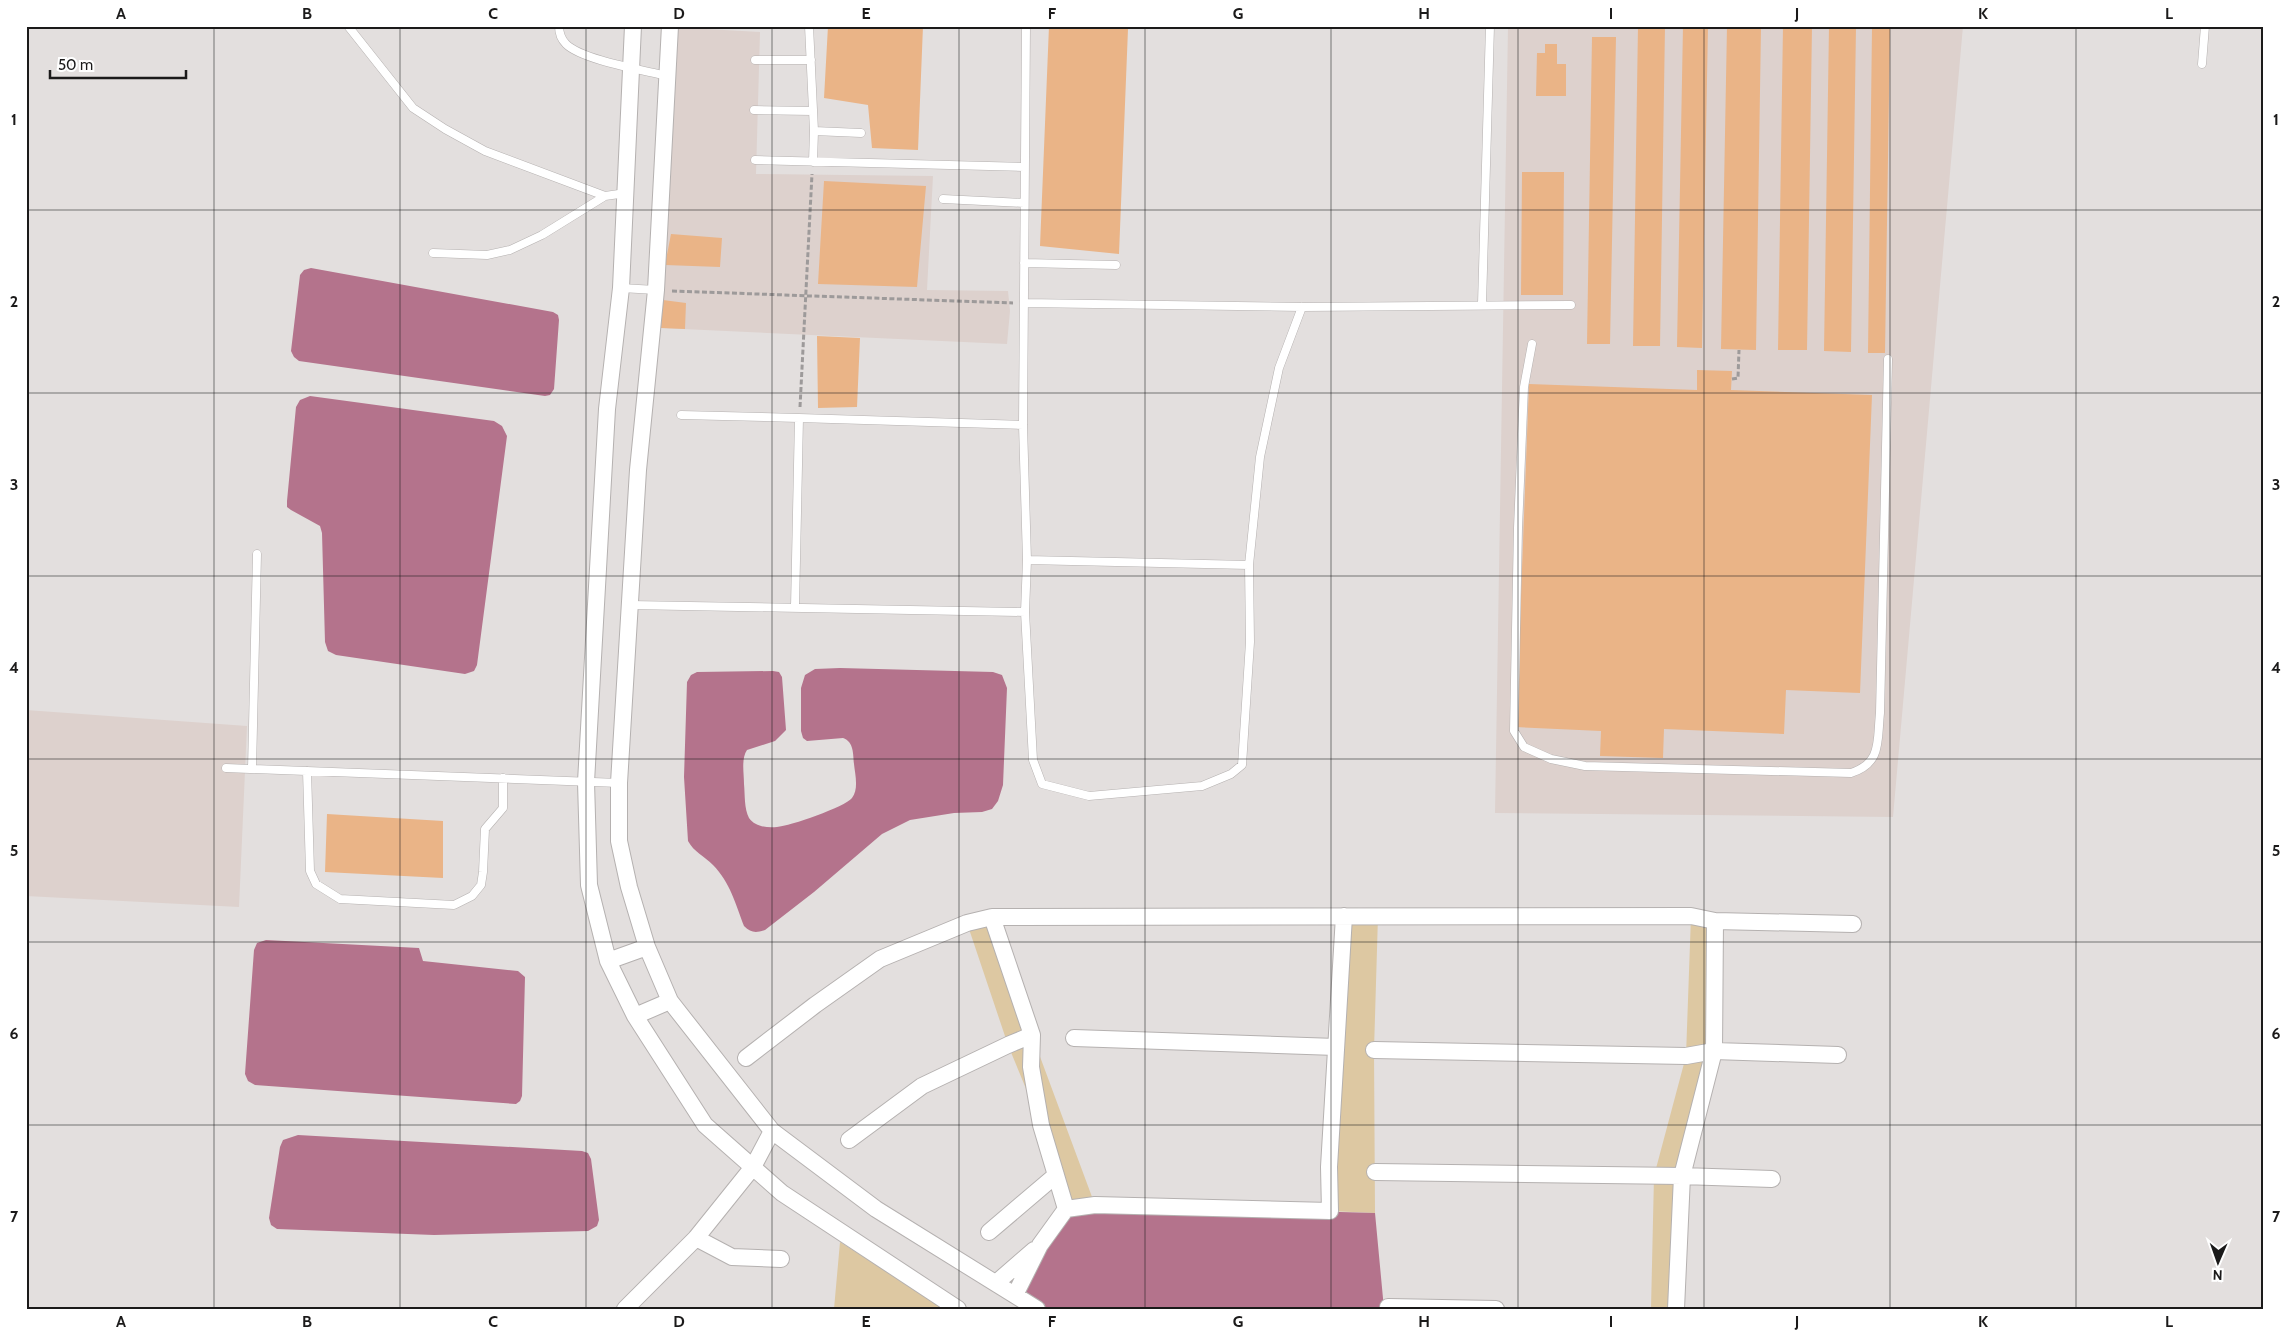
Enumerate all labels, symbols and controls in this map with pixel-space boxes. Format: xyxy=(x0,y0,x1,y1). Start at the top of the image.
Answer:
text: A xyxy=(116,4,126,23)
text: B xyxy=(302,4,312,23)
text: C xyxy=(488,4,498,23)
text: D xyxy=(673,4,685,23)
text: E xyxy=(861,4,871,23)
text: F xyxy=(1048,4,1057,23)
text: G xyxy=(1233,4,1243,23)
text: H xyxy=(1418,4,1430,23)
text: I xyxy=(1609,4,1613,23)
text: J xyxy=(1794,4,1799,23)
text: K xyxy=(1978,4,1988,23)
text: L xyxy=(2165,4,2173,23)
scale bar xyxy=(50,48,186,80)
text: 50 m xyxy=(58,56,93,74)
text: 1 xyxy=(11,110,17,129)
text: 1 xyxy=(2273,110,2279,129)
text: 2 xyxy=(10,292,18,311)
text: 2 xyxy=(2272,292,2280,311)
text: 3 xyxy=(10,475,18,494)
text: 3 xyxy=(2272,475,2280,494)
text: 4 xyxy=(9,658,19,677)
text: 4 xyxy=(2271,658,2281,677)
text: 5 xyxy=(10,841,18,860)
text: 5 xyxy=(2272,841,2280,860)
text: 6 xyxy=(10,1024,19,1043)
text: 6 xyxy=(2272,1024,2281,1043)
text: 7 xyxy=(10,1207,19,1226)
text: 7 xyxy=(2272,1207,2281,1226)
north arrow xyxy=(2192,1238,2242,1288)
text: N xyxy=(2212,1266,2223,1284)
text: A xyxy=(116,1312,126,1331)
text: B xyxy=(302,1312,312,1331)
text: C xyxy=(488,1312,498,1331)
text: D xyxy=(673,1312,685,1331)
text: E xyxy=(861,1312,871,1331)
text: F xyxy=(1048,1312,1057,1331)
text: G xyxy=(1233,1312,1243,1331)
text: H xyxy=(1418,1312,1430,1331)
text: I xyxy=(1609,1312,1613,1331)
text: J xyxy=(1794,1312,1799,1331)
text: K xyxy=(1978,1312,1988,1331)
text: L xyxy=(2165,1312,2173,1331)

